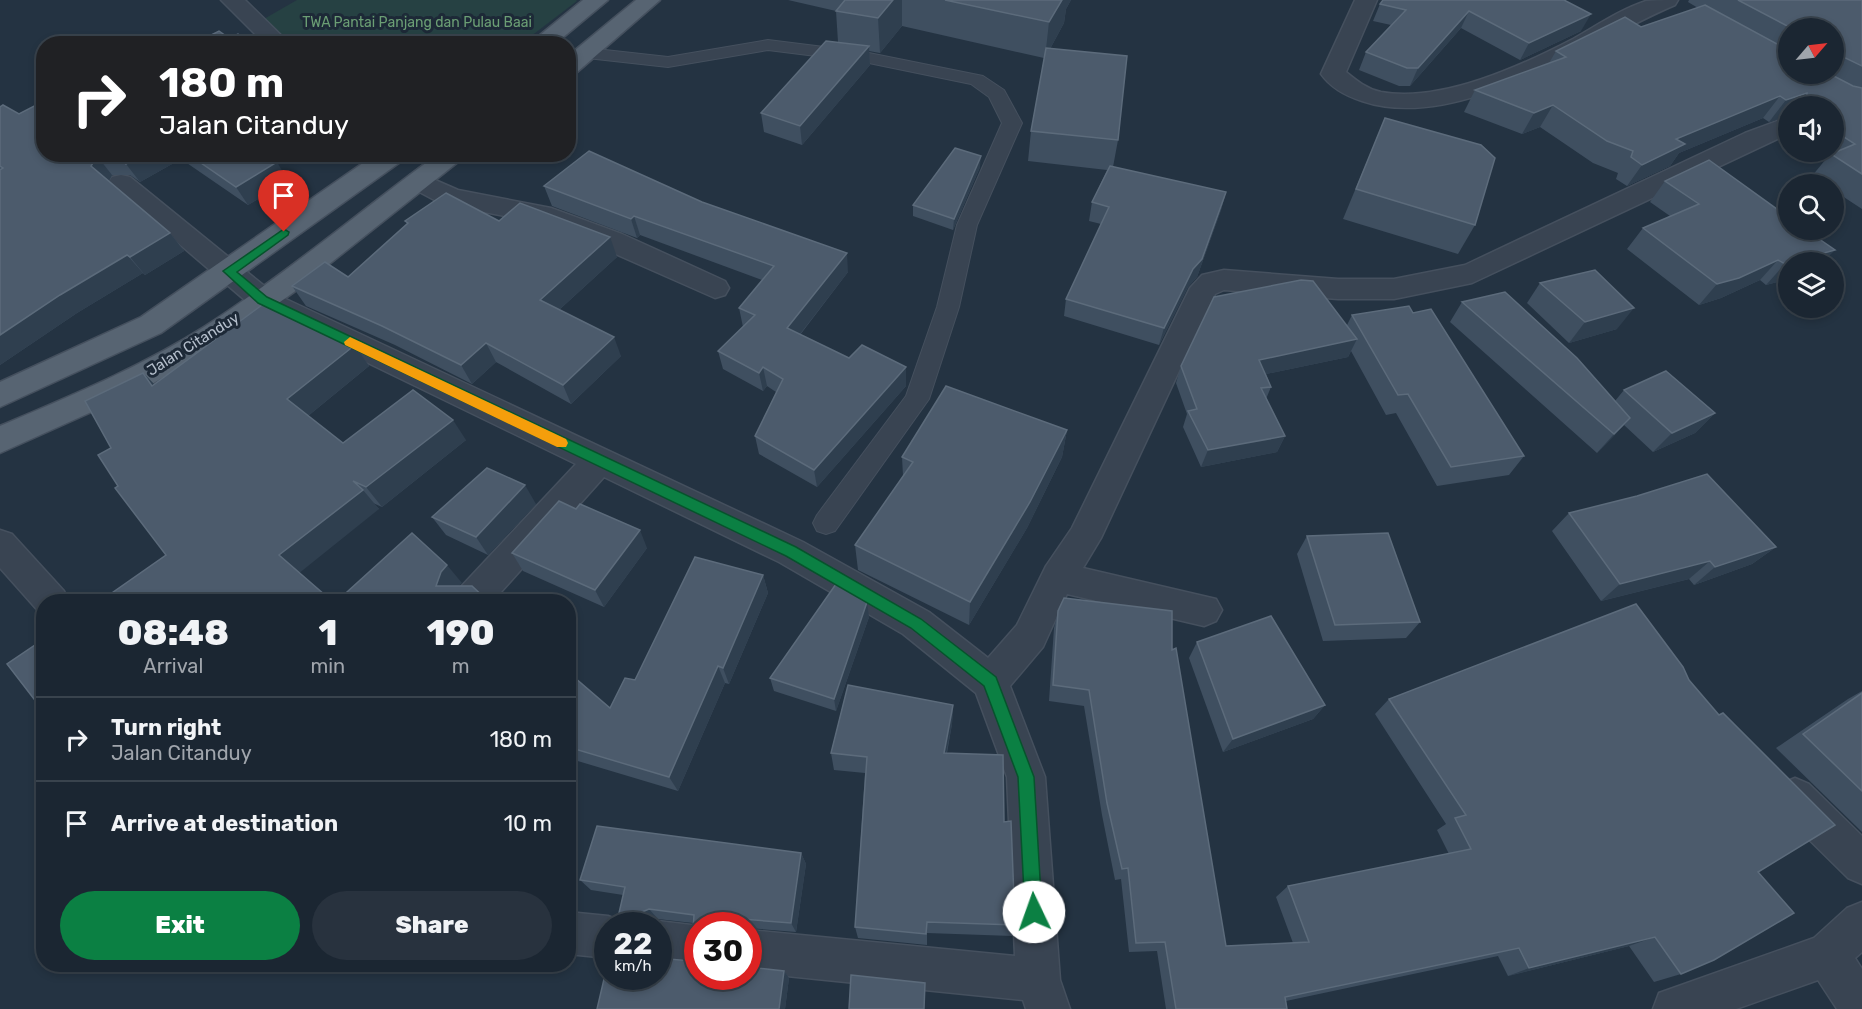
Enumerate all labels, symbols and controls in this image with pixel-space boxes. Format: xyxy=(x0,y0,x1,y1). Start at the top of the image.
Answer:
park label: TWA Pantai Panjang dan Pulau Baai xyxy=(302,14,532,31)
north arrow xyxy=(1778,18,1844,84)
map controls xyxy=(1778,18,1844,318)
text: 180 m xyxy=(159,58,284,108)
icon: right xyxy=(60,60,138,138)
button: sound xyxy=(1778,96,1844,162)
text: Jalan Citanduy xyxy=(159,109,349,141)
pin xyxy=(258,170,309,232)
button: search xyxy=(1778,174,1844,240)
icon: arrive xyxy=(267,179,300,212)
button: layers xyxy=(1778,252,1844,318)
street label: Jalan Citanduy xyxy=(143,308,243,380)
text: 08:48 xyxy=(117,611,229,654)
text: 1 xyxy=(318,611,337,654)
text: 190 xyxy=(427,611,495,654)
text: Arrival xyxy=(143,654,203,678)
text: min xyxy=(311,654,345,678)
text: m xyxy=(452,654,470,678)
text: Turn right xyxy=(111,714,221,741)
icon: right xyxy=(60,723,93,756)
text: 180 m xyxy=(490,726,552,753)
text: Jalan Citanduy xyxy=(111,741,252,765)
icon: arrive xyxy=(60,807,93,840)
text: Arrive at destination xyxy=(111,810,338,837)
text: 10 m xyxy=(504,810,552,837)
position arrow xyxy=(1002,880,1066,944)
button: Exit xyxy=(60,891,300,960)
button: Share xyxy=(312,891,552,960)
speed limit sign: 30 xyxy=(684,912,762,990)
text: 22 xyxy=(614,926,653,962)
text: km/h xyxy=(614,957,652,975)

